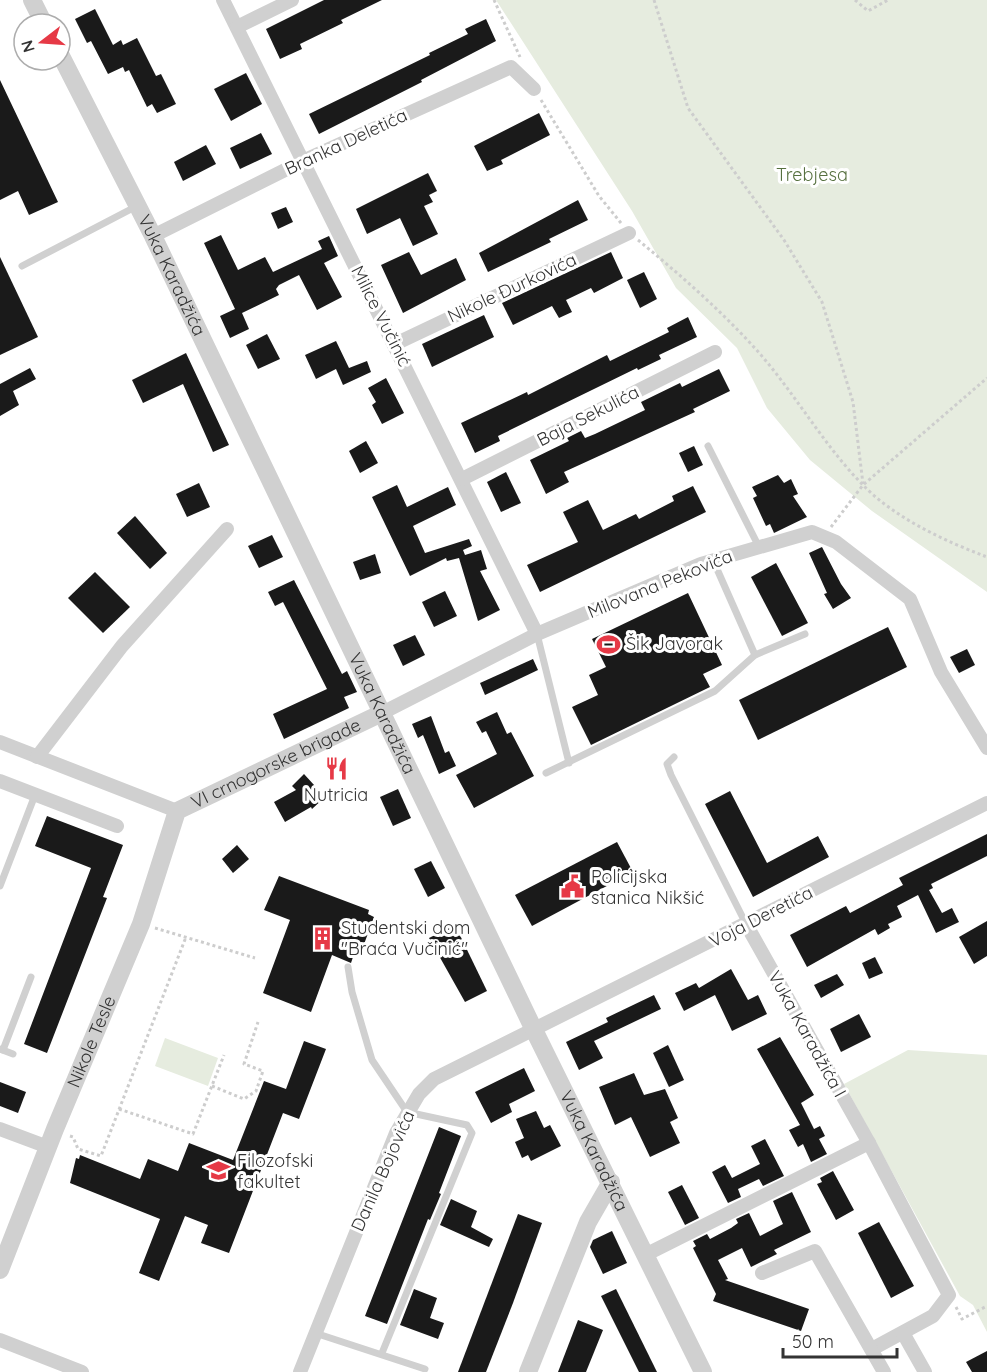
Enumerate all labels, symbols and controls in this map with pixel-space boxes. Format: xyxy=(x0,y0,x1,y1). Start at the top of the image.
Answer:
north arrow xyxy=(12,12,72,72)
text: N xyxy=(16,38,39,55)
street label: Branka Deletića xyxy=(281,103,411,180)
park label: Trebjesa xyxy=(776,163,848,186)
street label: Vuka Karadžića xyxy=(133,211,211,340)
street label: Nikole Đurkovića xyxy=(444,248,580,328)
street label: Milice Vučinić xyxy=(346,262,417,370)
street label: Baja Sekulića xyxy=(533,380,643,451)
street label: Milovana Pekovića xyxy=(584,544,736,623)
sports icon: Šik Javorak xyxy=(595,631,621,657)
place label: Šik Javorak xyxy=(626,632,723,655)
street label: Vuka Karadžića xyxy=(344,649,421,778)
street label: VI crnogorske brigade xyxy=(187,713,364,814)
restaurant icon: Nutricia xyxy=(323,756,349,782)
place label: Nutricia xyxy=(304,783,368,806)
place label: Policijska stanica Nikšić xyxy=(591,865,704,909)
public building icon: Policijska stanica Nikšić xyxy=(560,874,586,900)
street label: Voja Deretića xyxy=(705,881,816,953)
place label: Studentski dom "Braća Vučinić" xyxy=(341,916,470,960)
building icon: Studentski dom "Braća Vučinić" xyxy=(310,925,336,951)
street label: Vuka Karadžića I xyxy=(763,966,852,1101)
street label: Nikole Tesle xyxy=(62,992,121,1091)
street label: Vuka Karadžića xyxy=(555,1087,634,1215)
street label: Danila Bojovića xyxy=(346,1107,419,1235)
place label: Filozofski fakultet xyxy=(237,1149,313,1193)
school or university icon: Filozofski fakultet xyxy=(206,1158,232,1184)
scale bar xyxy=(783,1321,897,1359)
text: 50 m xyxy=(792,1330,834,1353)

